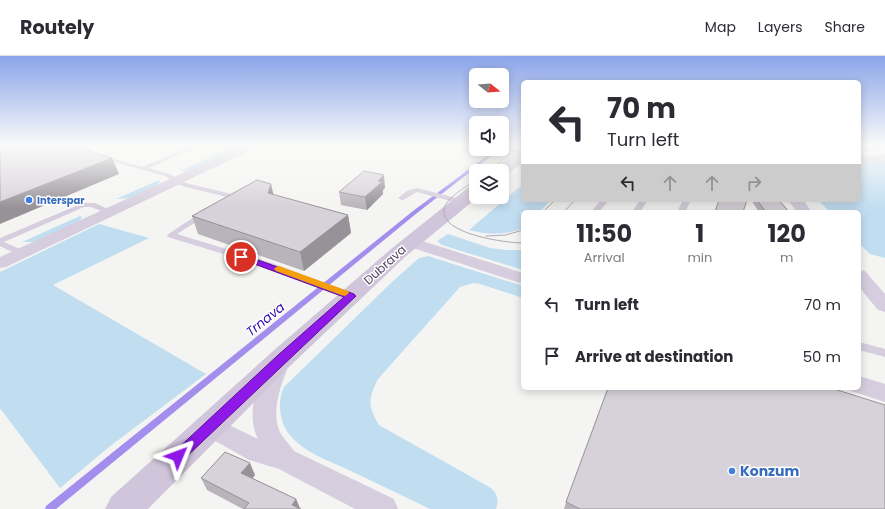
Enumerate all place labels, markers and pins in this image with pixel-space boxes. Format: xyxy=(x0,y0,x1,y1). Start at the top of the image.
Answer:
place label: Interspar xyxy=(37,193,85,208)
marker: Interspar xyxy=(24,195,34,205)
pin xyxy=(224,240,258,274)
place label: Konzum xyxy=(740,461,799,481)
marker: Konzum xyxy=(727,466,737,476)

